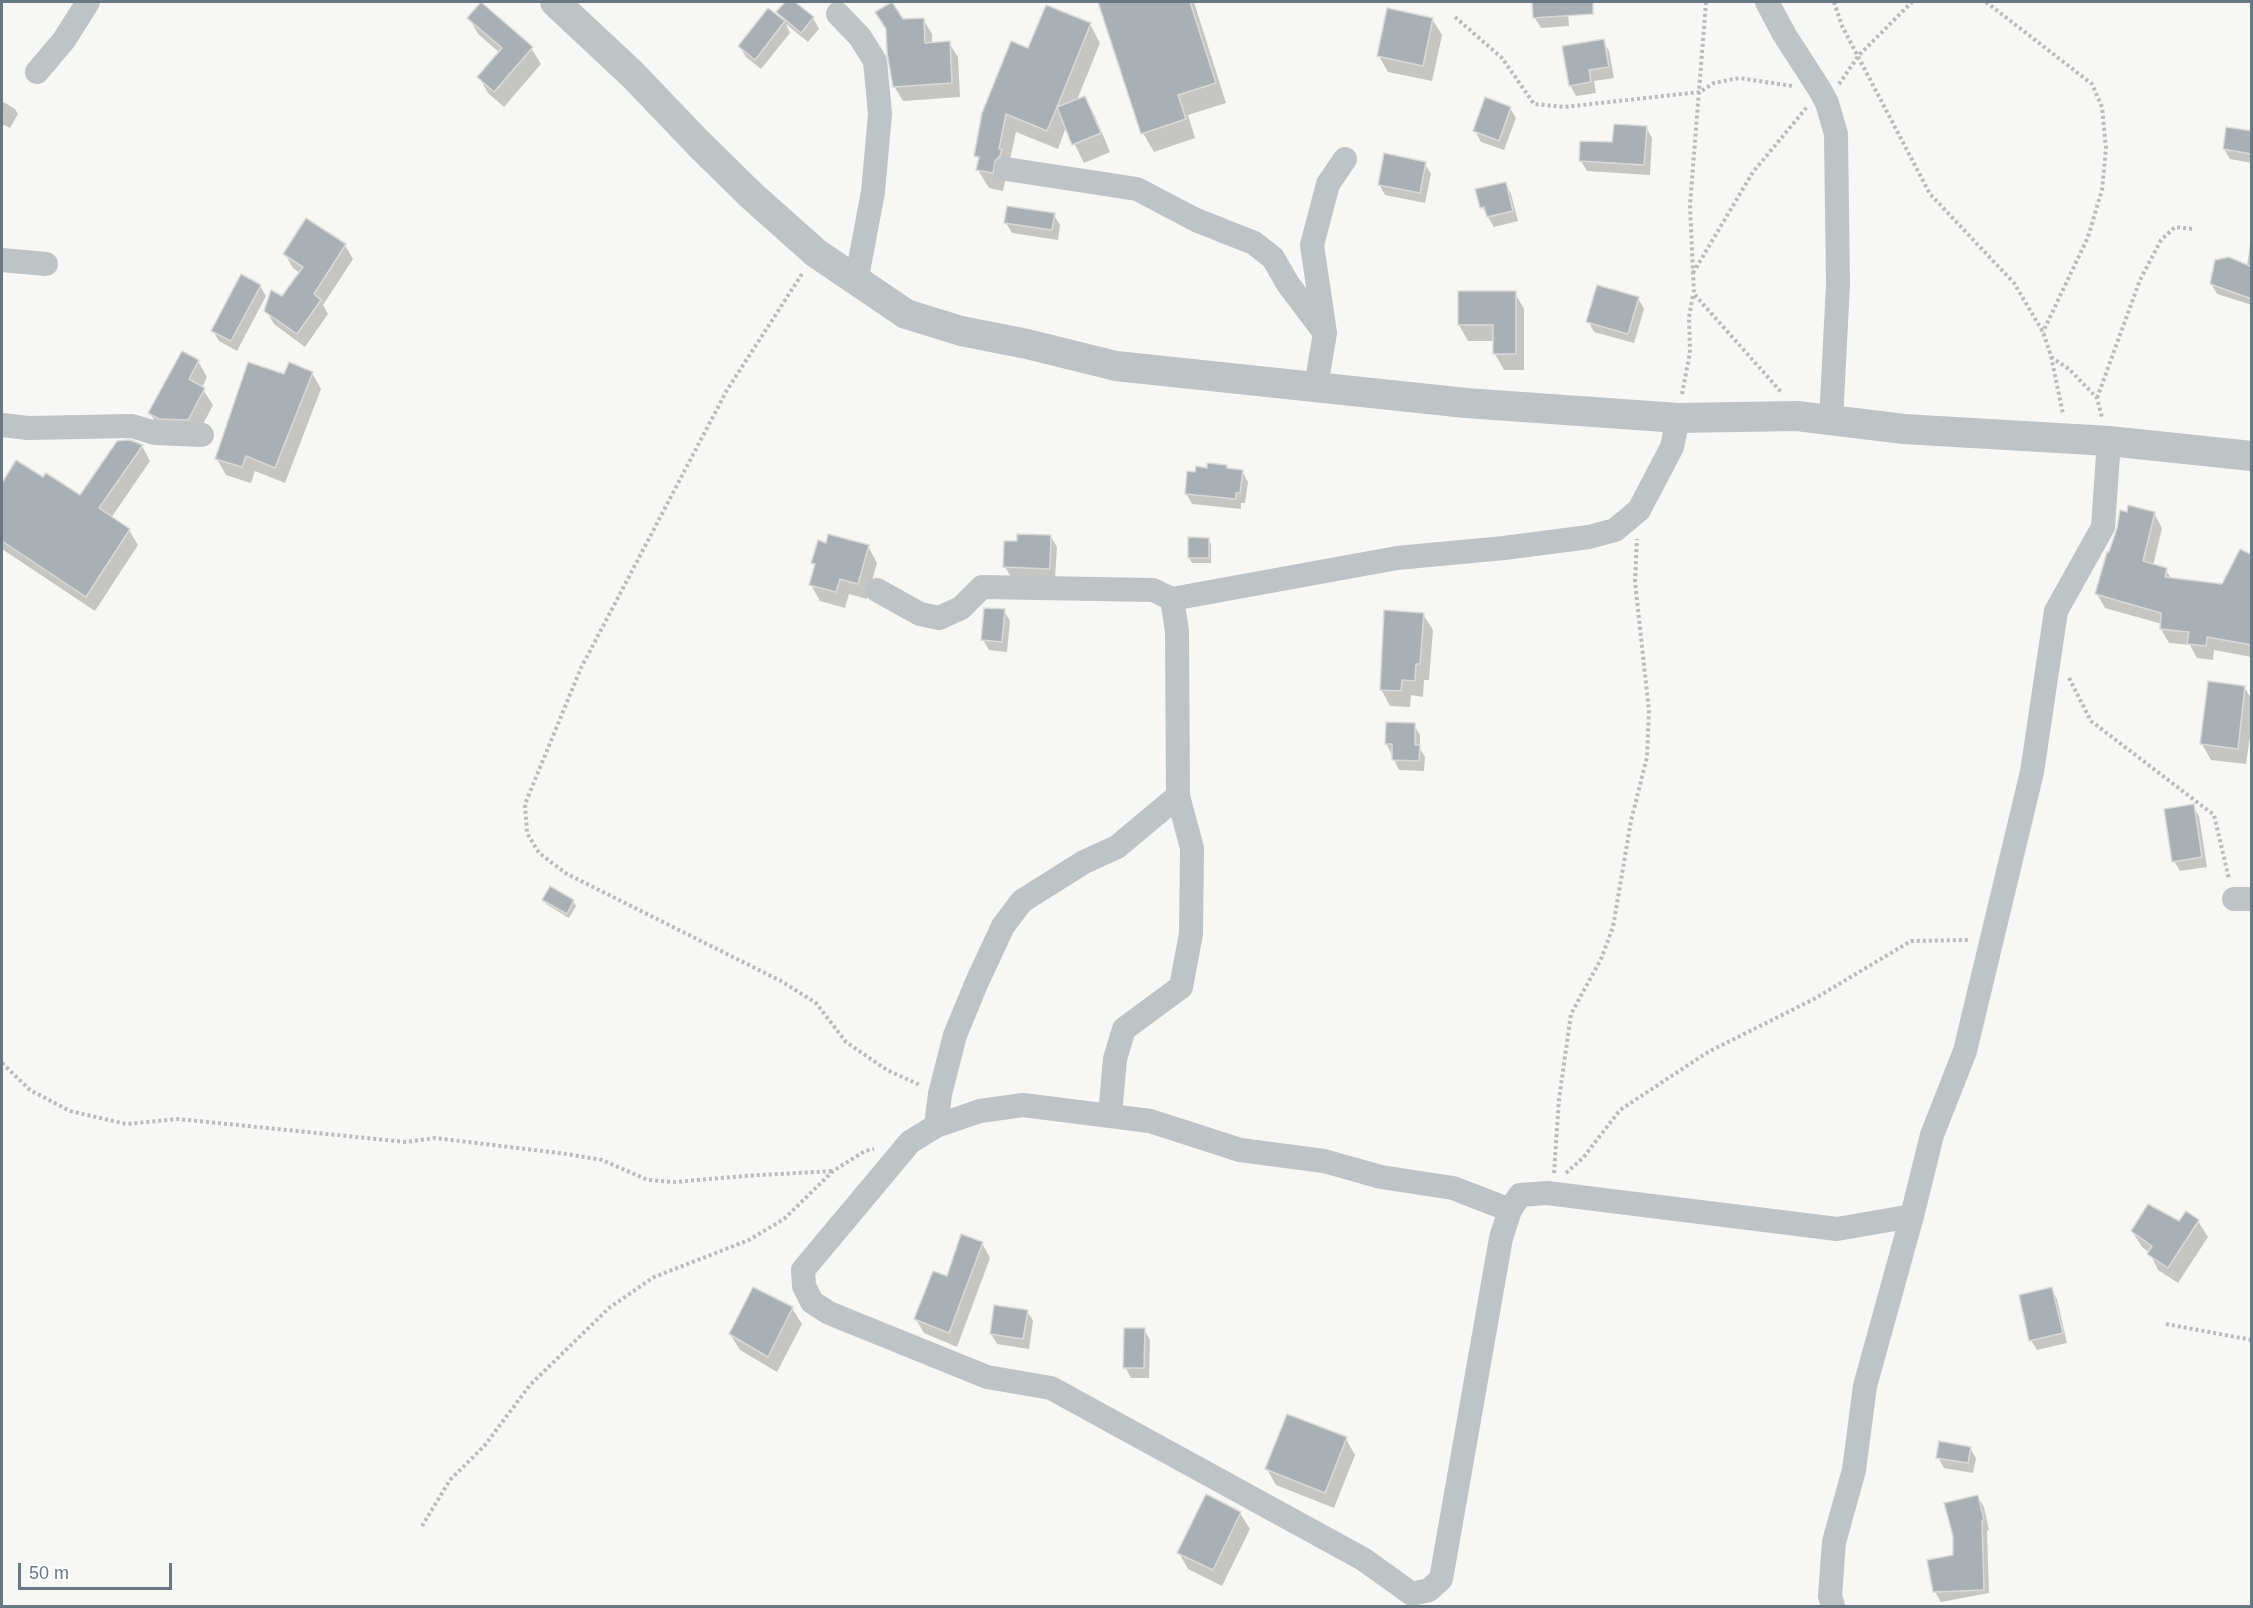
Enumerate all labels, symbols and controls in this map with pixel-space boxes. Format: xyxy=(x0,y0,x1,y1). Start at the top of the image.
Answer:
scale bar xyxy=(21,1551,176,1589)
text: 50 m xyxy=(29,1563,69,1583)

